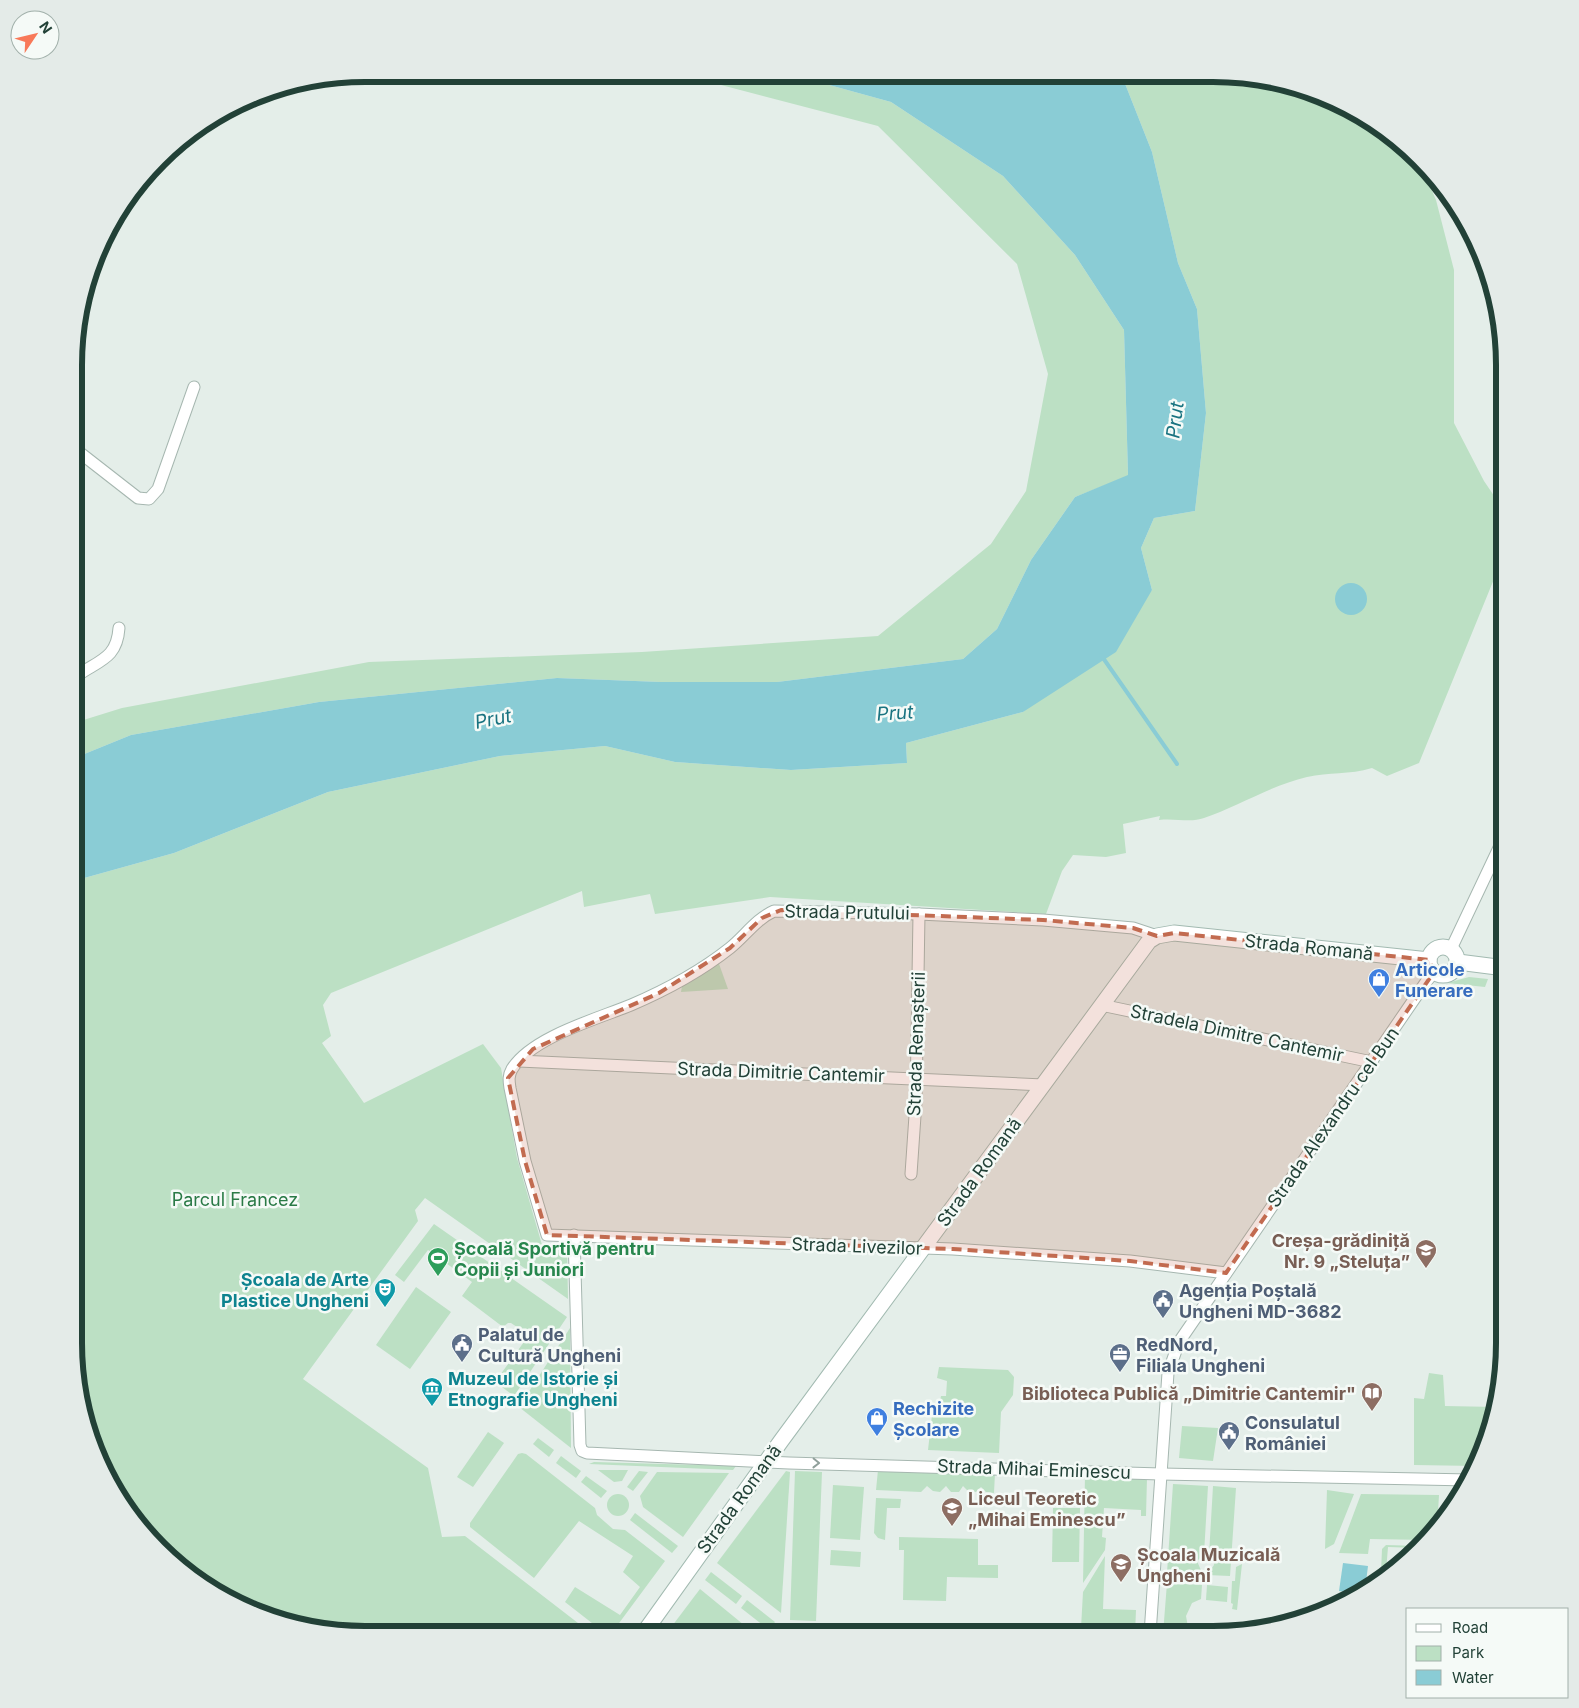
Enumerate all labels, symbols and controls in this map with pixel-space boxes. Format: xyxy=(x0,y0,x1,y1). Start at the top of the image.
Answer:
north arrow xyxy=(10,10,60,60)
text: N xyxy=(36,18,56,37)
water label: Prut xyxy=(1161,400,1189,440)
water label: Prut xyxy=(876,700,915,726)
water label: Prut xyxy=(473,704,514,734)
street label: Strada Prutului xyxy=(784,900,910,924)
street label: Strada Romană xyxy=(1244,930,1374,964)
place label: Articole Funerare xyxy=(1395,959,1474,1001)
shop icon: Articole Funerare xyxy=(1367,967,1391,998)
street label: Strada Renașterii xyxy=(903,971,930,1117)
street label: Stradela Dimitre Cantemir xyxy=(1128,1000,1346,1066)
street label: Strada Alexandru cel Bun xyxy=(1263,1023,1403,1211)
street label: Strada Dimitrie Cantemir xyxy=(677,1058,885,1086)
street label: Strada Romană xyxy=(933,1114,1025,1230)
park label: Parcul Francez xyxy=(172,1189,298,1210)
place label: Creșa-grădiniță Nr. 9 „Steluța” xyxy=(1272,1230,1410,1272)
street label: Strada Livezilor xyxy=(791,1233,923,1259)
place label: Școală Sportivă pentru Copii și Juniori xyxy=(454,1238,655,1280)
school or university icon: Creșa-grădiniță Nr. 9 „Steluța” xyxy=(1414,1238,1438,1269)
sports icon: Școală Sportivă pentru Copii și Juniori xyxy=(426,1246,450,1277)
place label: Școala de Arte Plastice Ungheni xyxy=(221,1269,369,1311)
theatre icon: Școala de Arte Plastice Ungheni xyxy=(373,1277,397,1308)
place label: Agenția Poștală Ungheni MD-3682 xyxy=(1179,1280,1341,1322)
public building icon: Agenția Poștală Ungheni MD-3682 xyxy=(1151,1288,1175,1319)
place label: Palatul de Cultură Ungheni xyxy=(478,1324,621,1366)
public building icon: Palatul de Cultură Ungheni xyxy=(450,1332,474,1363)
place label: RedNord, Filiala Ungheni xyxy=(1136,1334,1265,1376)
office icon: RedNord, Filiala Ungheni xyxy=(1108,1342,1132,1373)
place label: Muzeul de Istorie și Etnografie Ungheni xyxy=(448,1368,618,1410)
museum icon: Muzeul de Istorie și Etnografie Ungheni xyxy=(420,1376,444,1407)
library icon: Biblioteca Publică „Dimitrie Cantemir" xyxy=(1360,1381,1384,1412)
place label: Biblioteca Publică „Dimitrie Cantemir" xyxy=(1022,1383,1356,1404)
place label: Rechizite Școlare xyxy=(893,1398,975,1440)
shop icon: Rechizite Școlare xyxy=(865,1406,889,1437)
place label: Consulatul României xyxy=(1245,1412,1340,1454)
public building icon: Consulatul României xyxy=(1217,1420,1241,1451)
street label: Strada Romană xyxy=(693,1441,785,1557)
street label: Strada Mihai Eminescu xyxy=(937,1455,1131,1483)
one-way arrow xyxy=(812,1458,820,1468)
place label: Liceul Teoretic „Mihai Eminescu” xyxy=(968,1488,1126,1530)
school or university icon: Liceul Teoretic „Mihai Eminescu” xyxy=(940,1496,964,1527)
place label: Școala Muzicală Ungheni xyxy=(1137,1544,1280,1586)
school or university icon: Școala Muzicală Ungheni xyxy=(1109,1552,1133,1583)
legend xyxy=(1406,1608,1569,1698)
text: Road xyxy=(1452,1618,1488,1637)
text: Park xyxy=(1452,1643,1485,1662)
text: Water xyxy=(1452,1668,1494,1687)

